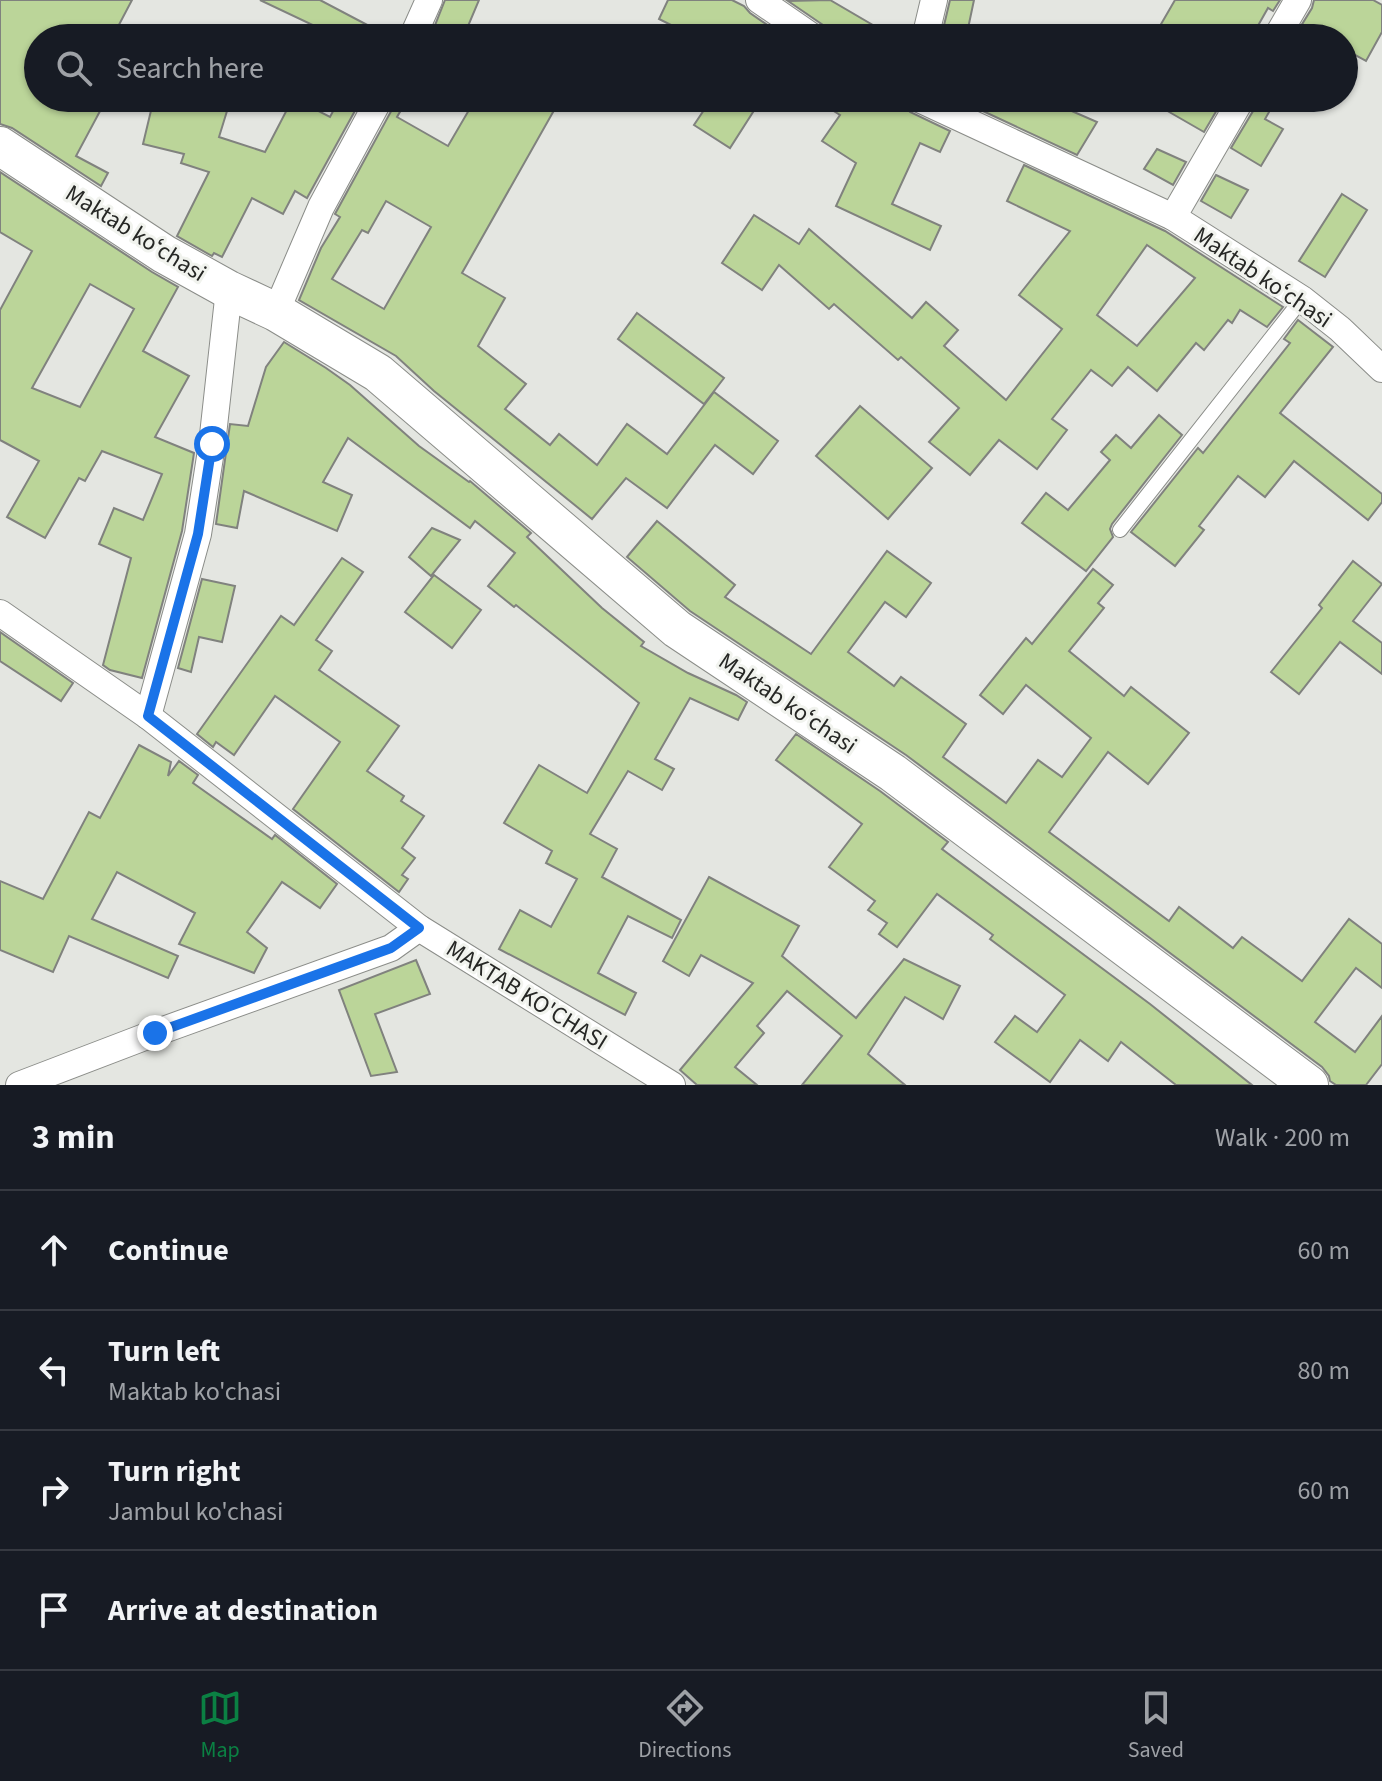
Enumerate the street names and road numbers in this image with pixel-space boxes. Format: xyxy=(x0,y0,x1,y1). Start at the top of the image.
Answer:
street label: Maktab koʻchasi xyxy=(59,176,213,291)
street label: Maktab koʻchasi xyxy=(1187,218,1339,337)
street label: Maktab koʻchasi xyxy=(712,644,864,763)
street label: MAKTAB KO'CHASI xyxy=(439,932,614,1059)

